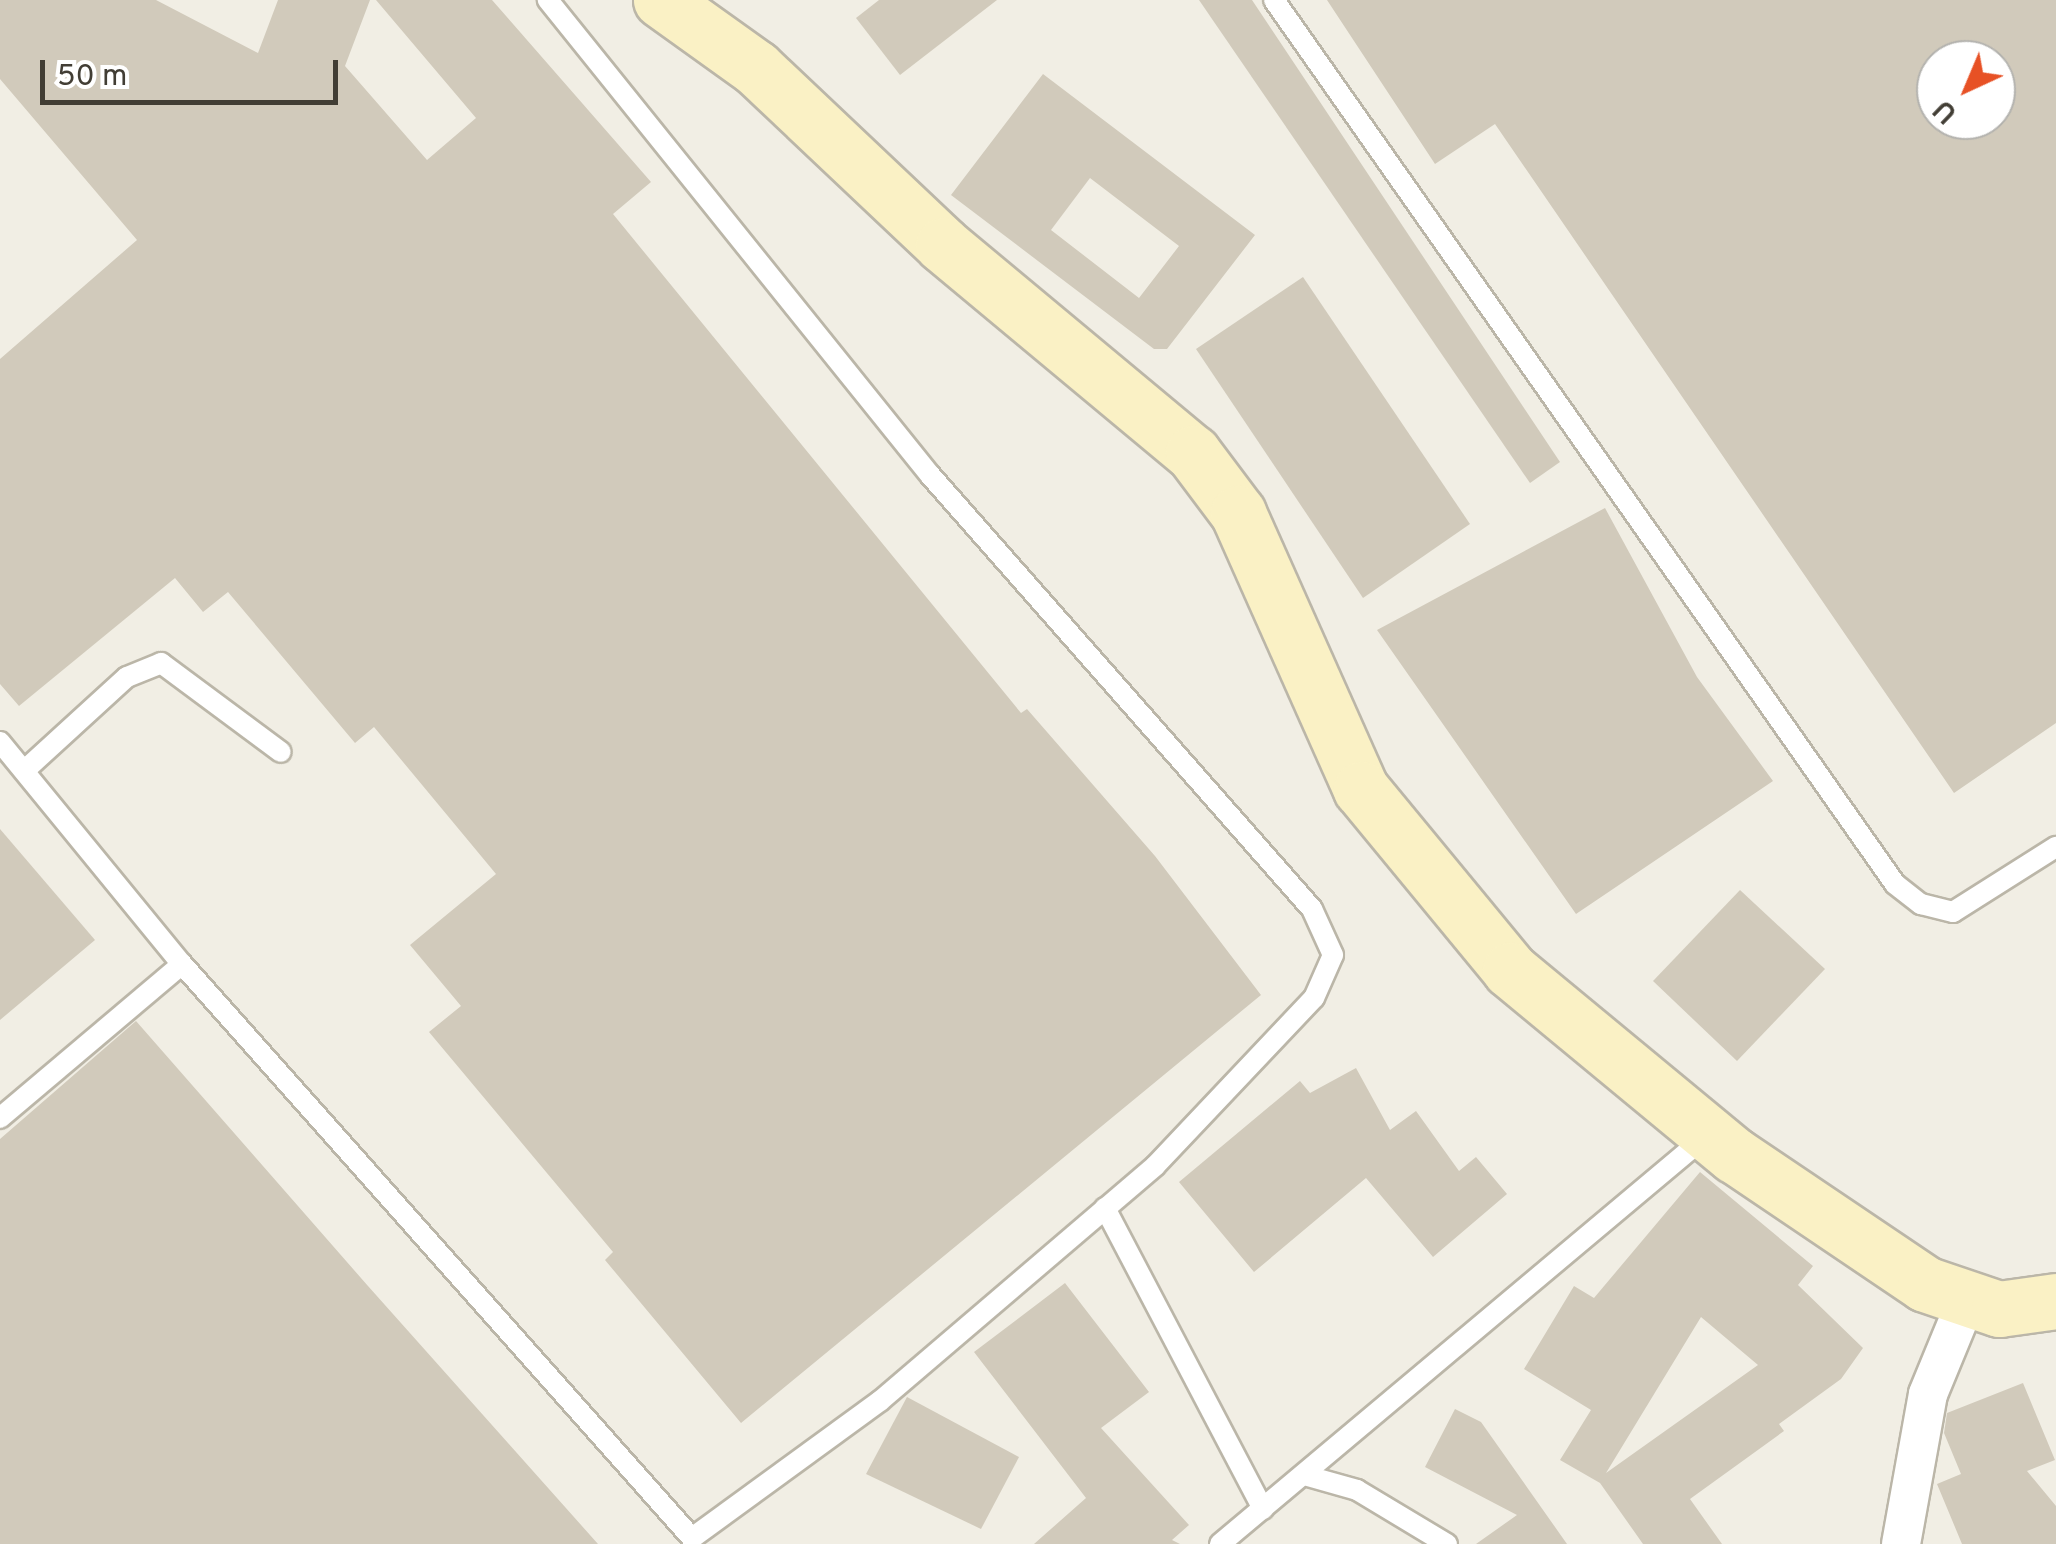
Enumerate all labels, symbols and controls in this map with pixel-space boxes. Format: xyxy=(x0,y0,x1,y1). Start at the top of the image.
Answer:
scale bar xyxy=(45,40,342,102)
north arrow xyxy=(1916,40,2016,140)
text: 50 m xyxy=(57,59,127,96)
text: U xyxy=(1927,90,1966,130)

